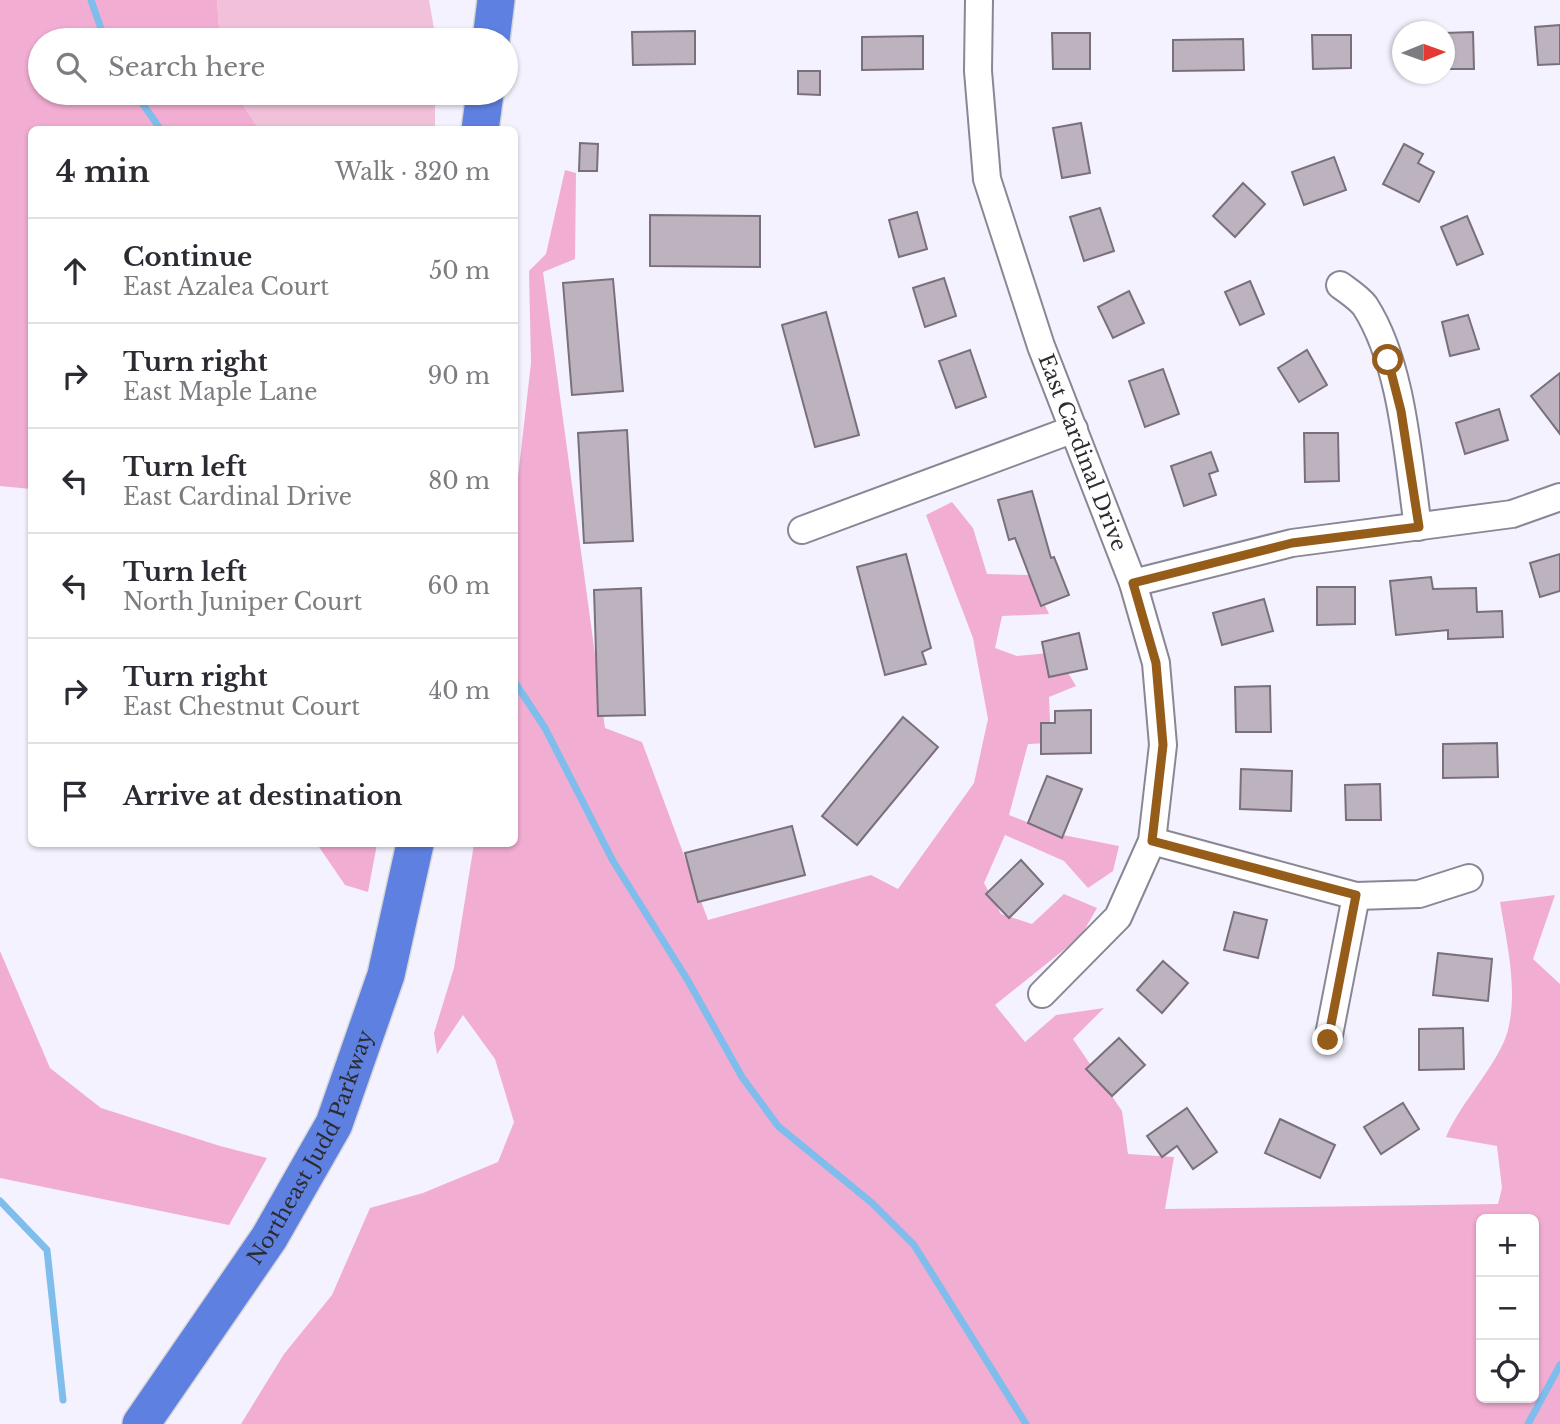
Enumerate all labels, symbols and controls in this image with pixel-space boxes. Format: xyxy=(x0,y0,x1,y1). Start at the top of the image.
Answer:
north arrow xyxy=(1392,21,1455,84)
search box xyxy=(28,28,518,105)
icon: search xyxy=(52,48,90,86)
text: Search here xyxy=(108,51,265,83)
text: 4 min xyxy=(56,153,150,190)
text: Walk · 320 m xyxy=(335,158,490,186)
text: Continue xyxy=(123,241,252,273)
icon: ahead xyxy=(56,252,94,290)
text: 50 m xyxy=(429,257,490,285)
text: East Azalea Court xyxy=(123,273,329,301)
route start xyxy=(1372,344,1403,375)
text: Turn right xyxy=(123,346,268,378)
street label: East Cardinal Drive xyxy=(1032,350,1132,555)
icon: right xyxy=(56,357,94,395)
text: 90 m xyxy=(428,362,490,390)
text: East Maple Lane xyxy=(123,378,317,406)
text: Turn left xyxy=(123,451,247,483)
icon: left xyxy=(56,462,94,500)
text: 80 m xyxy=(428,467,490,495)
text: East Cardinal Drive xyxy=(123,483,352,511)
text: Turn left xyxy=(123,556,247,588)
icon: left xyxy=(56,567,94,605)
text: 60 m xyxy=(428,572,490,600)
text: North Juniper Court xyxy=(123,588,362,616)
text: Turn right xyxy=(123,661,268,693)
icon: right xyxy=(56,672,94,710)
text: 40 m xyxy=(429,677,490,705)
text: East Chestnut Court xyxy=(123,693,360,721)
icon: arrive xyxy=(56,777,94,815)
text: Arrive at destination xyxy=(123,780,403,812)
route end xyxy=(1312,1024,1343,1055)
street label: Northeast Judd Parkway xyxy=(242,1026,379,1270)
map controls xyxy=(1476,1214,1539,1403)
button: + xyxy=(1476,1214,1539,1277)
button: − xyxy=(1476,1277,1539,1340)
button: locate xyxy=(1476,1340,1539,1403)

